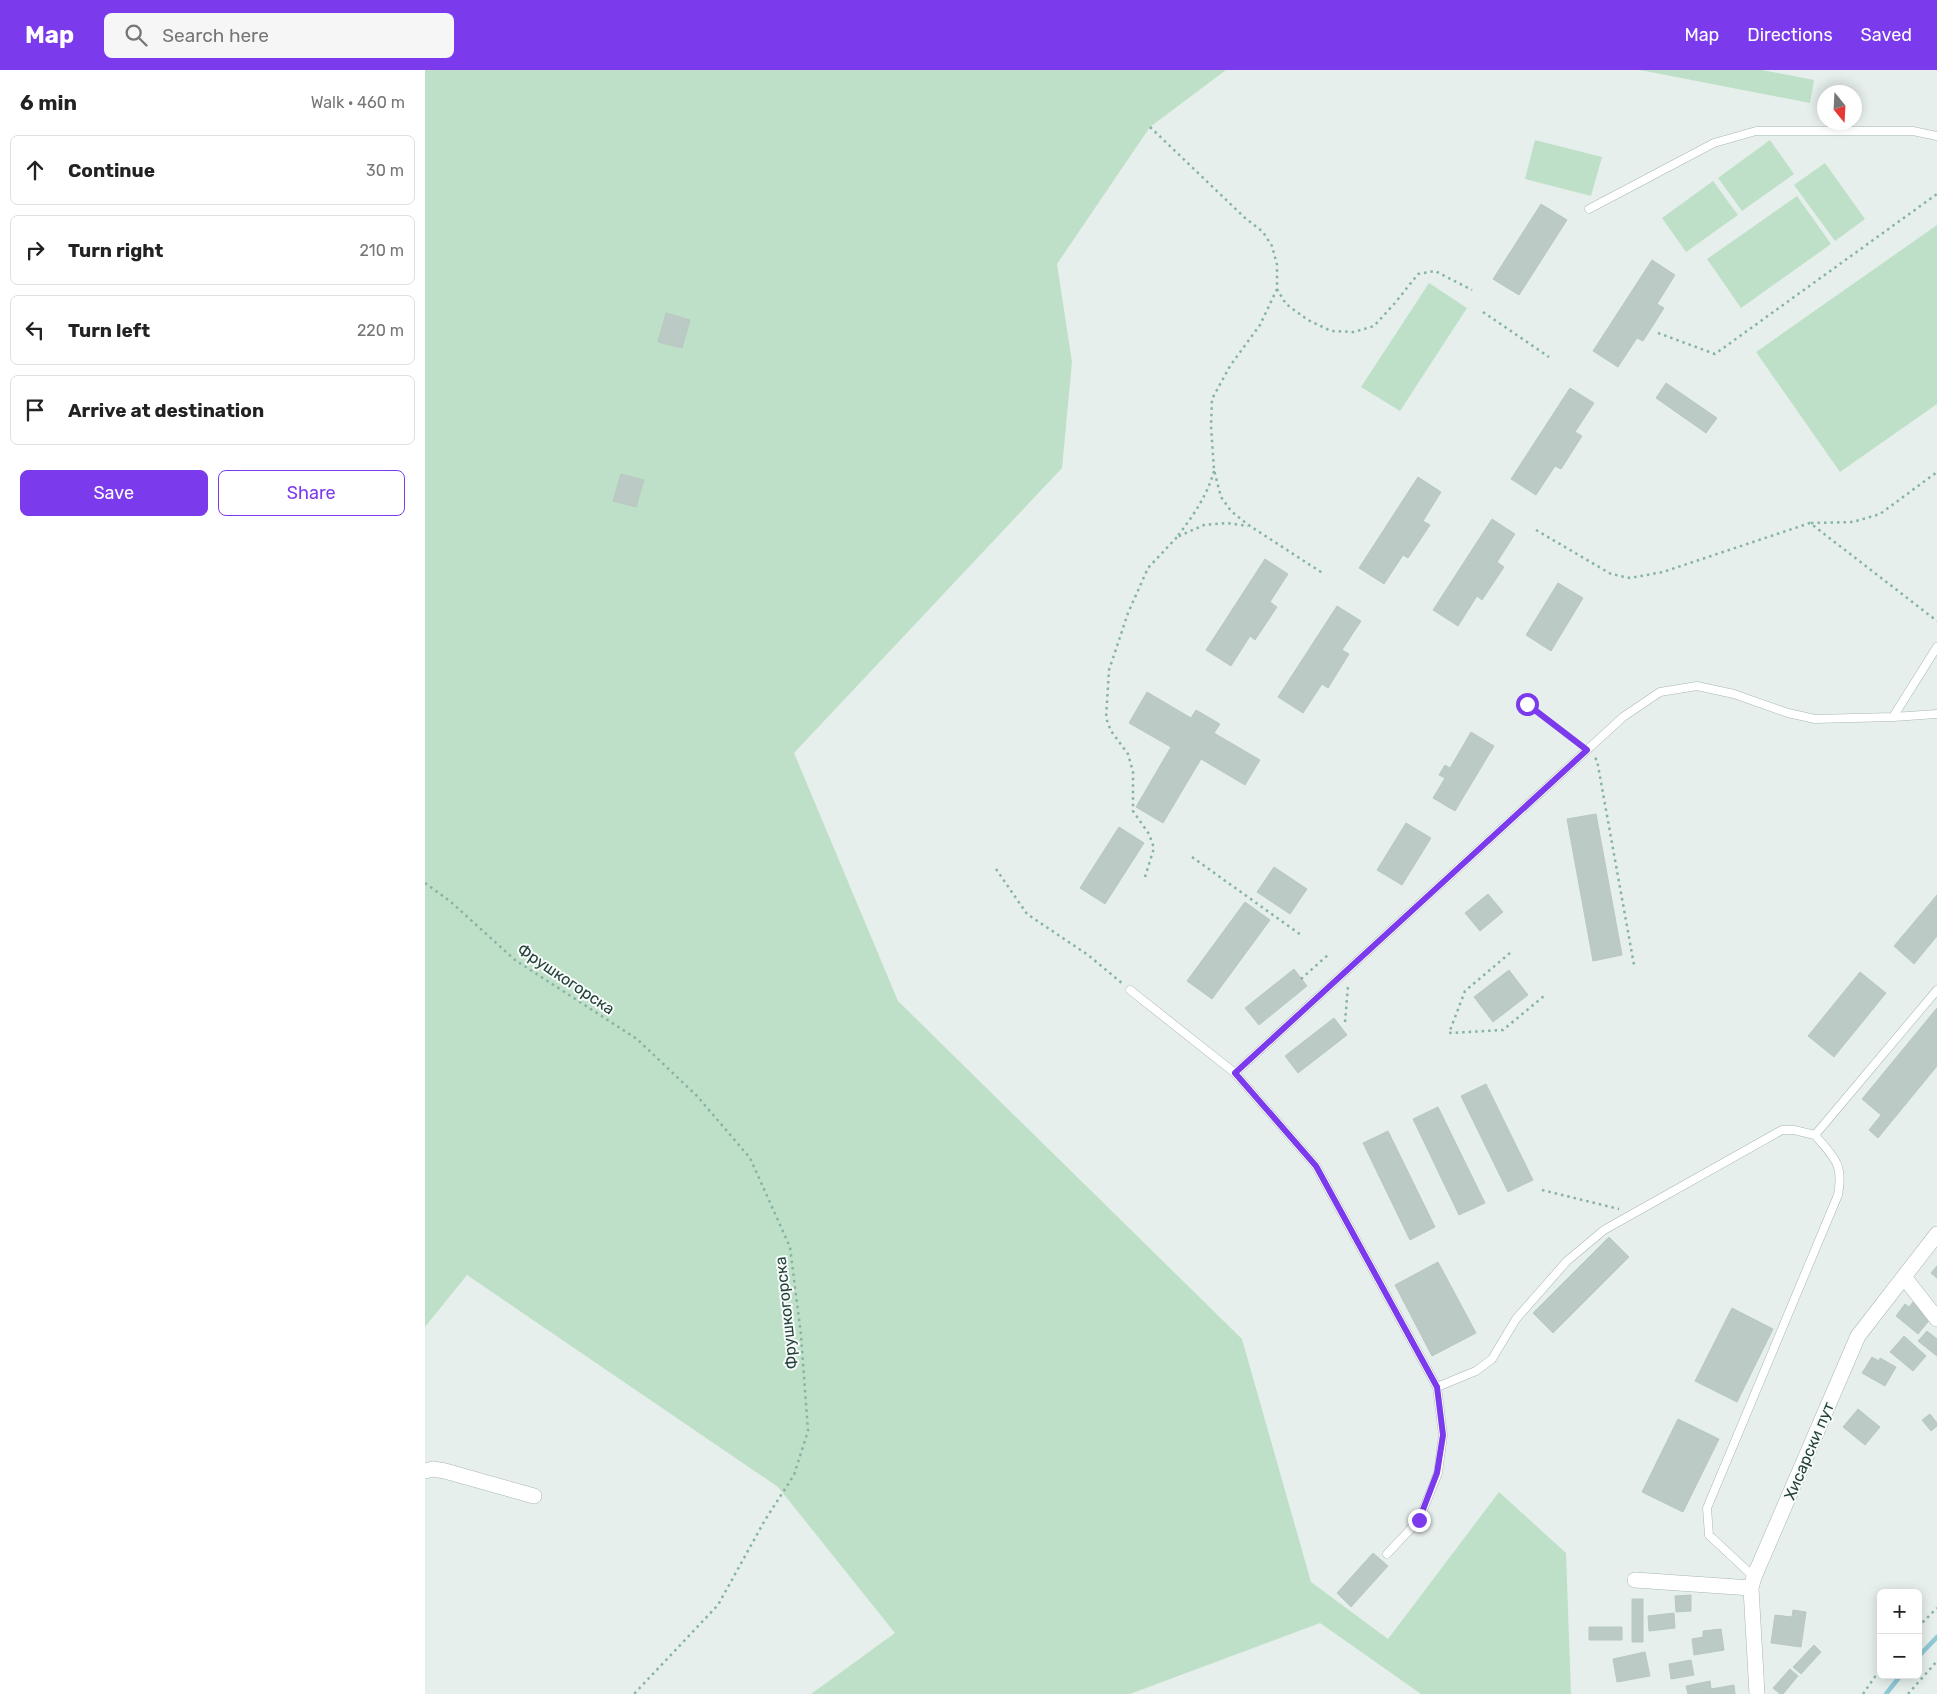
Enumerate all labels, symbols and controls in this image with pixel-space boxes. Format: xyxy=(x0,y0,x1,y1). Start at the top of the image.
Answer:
search box xyxy=(104,13,454,58)
text: Map xyxy=(25,21,74,49)
icon: search xyxy=(122,21,150,49)
text: Search here xyxy=(162,24,269,47)
text: Map xyxy=(1684,24,1719,46)
text: Directions xyxy=(1747,24,1833,46)
text: Saved xyxy=(1861,24,1912,46)
north arrow xyxy=(1817,85,1862,130)
text: 6 min xyxy=(20,90,77,115)
text: Walk · 460 m xyxy=(311,93,405,112)
icon: ahead xyxy=(21,156,49,184)
text: Continue xyxy=(68,159,155,182)
text: 30 m xyxy=(366,161,404,180)
icon: right xyxy=(21,236,49,264)
text: Turn right xyxy=(68,239,163,262)
text: 210 m xyxy=(359,241,404,260)
icon: left xyxy=(21,316,49,344)
text: Turn left xyxy=(68,319,150,342)
text: 220 m xyxy=(357,321,404,340)
icon: arrive xyxy=(21,396,49,424)
text: Arrive at destination xyxy=(68,399,264,422)
button: Save xyxy=(20,470,208,516)
button: Share xyxy=(218,470,405,516)
route start xyxy=(1516,693,1539,716)
street label: Фрушкогорска xyxy=(514,939,618,1019)
street label: Фрушкогорска xyxy=(771,1256,801,1370)
street label: Хисарски пут xyxy=(1780,1399,1838,1503)
route end xyxy=(1408,1509,1431,1532)
map controls xyxy=(1877,1589,1922,1679)
button: + xyxy=(1877,1589,1922,1634)
button: − xyxy=(1877,1634,1922,1679)

